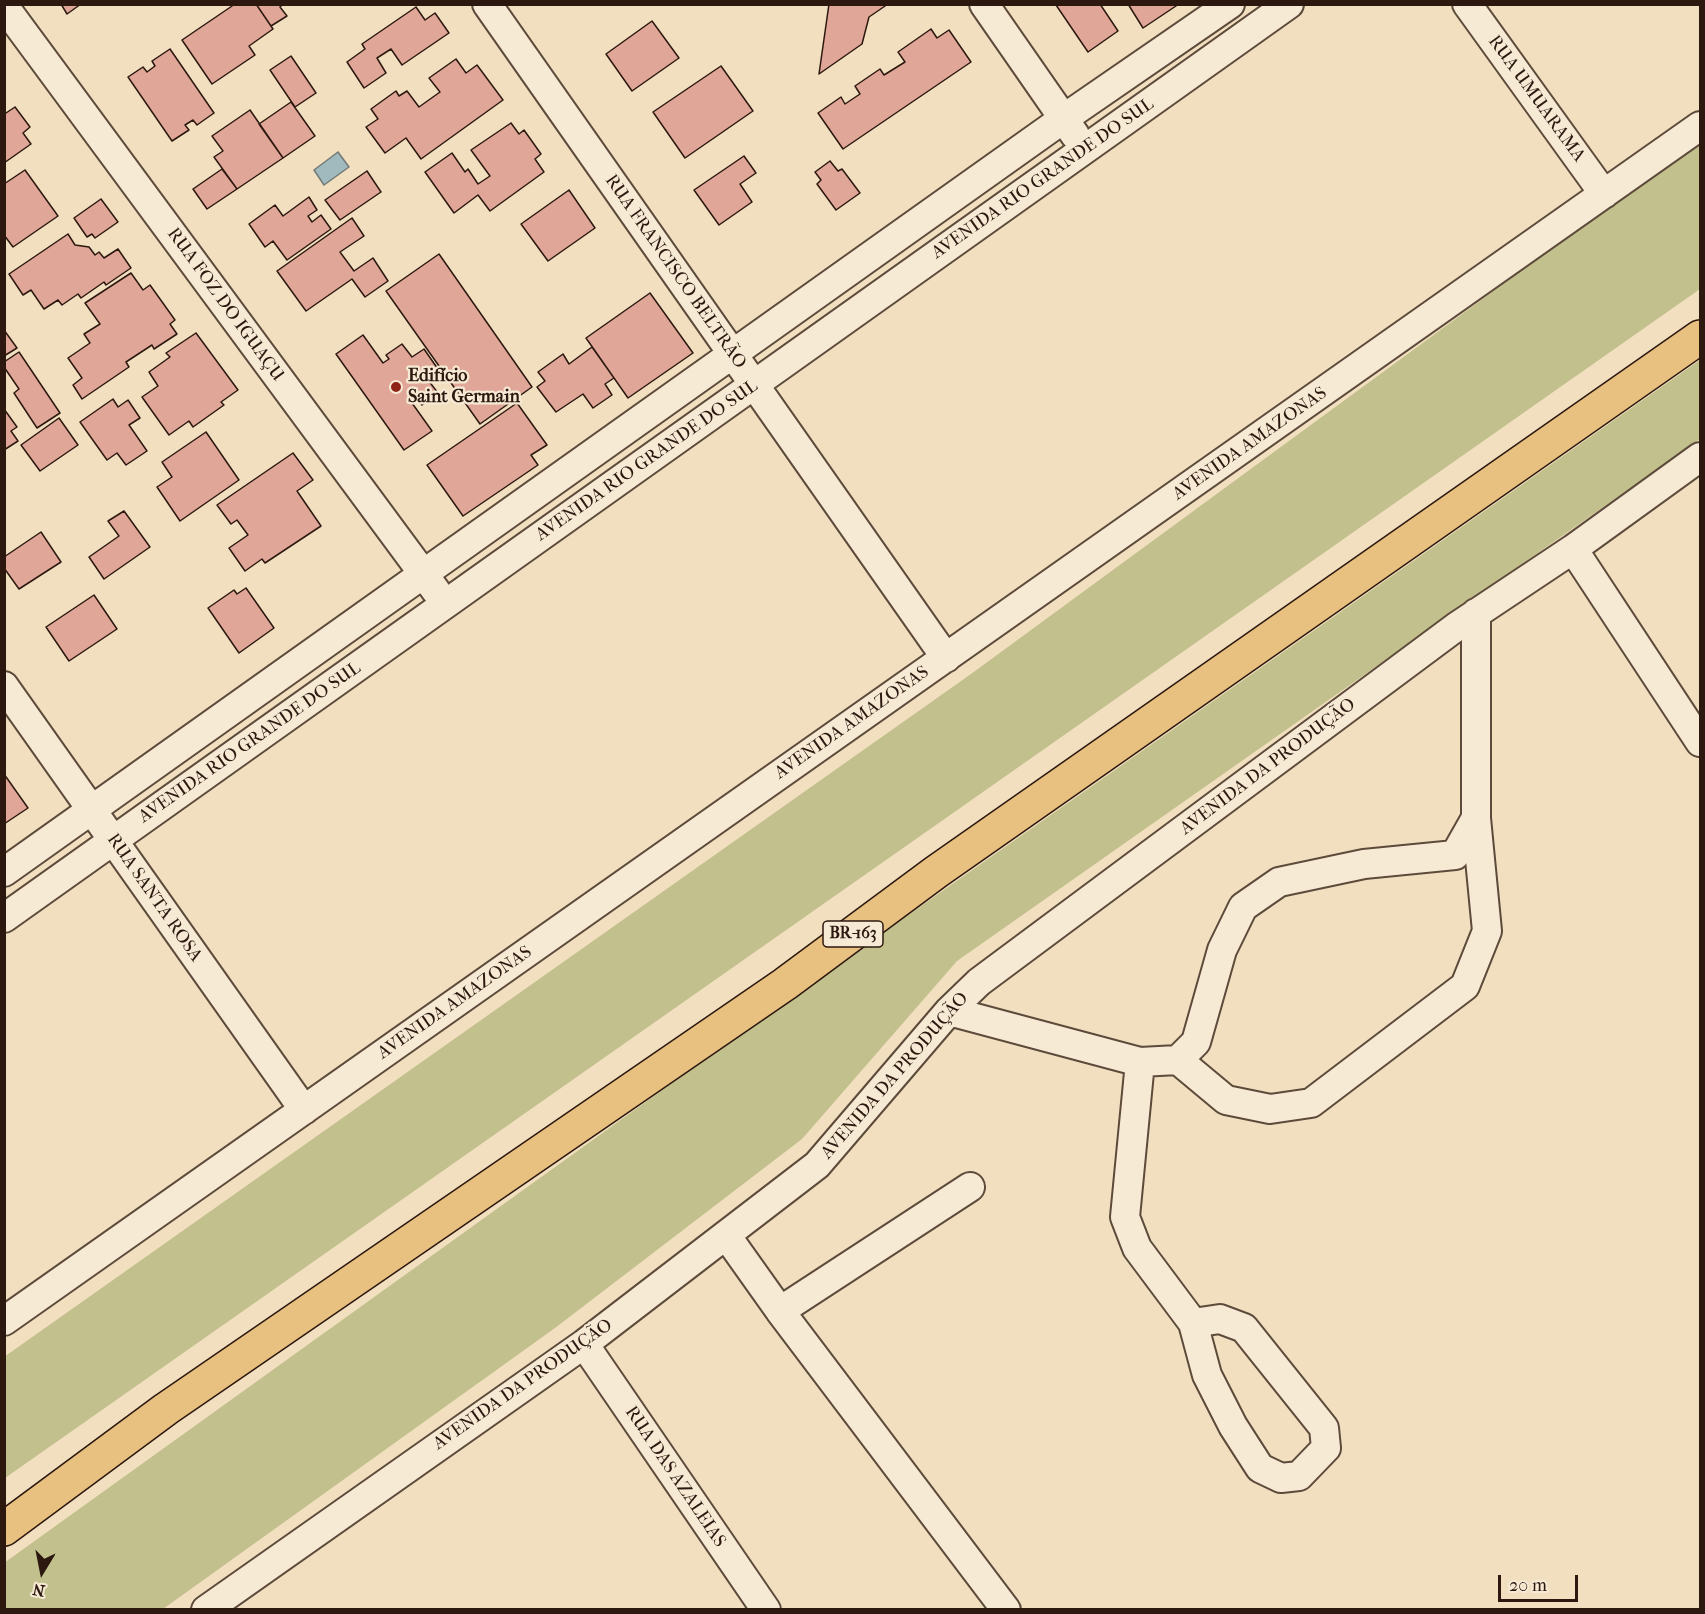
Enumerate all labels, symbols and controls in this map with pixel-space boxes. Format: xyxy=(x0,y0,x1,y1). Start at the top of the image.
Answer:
street label: RUA UMUARAMA xyxy=(1483,32,1589,166)
street label: AVENIDA RIO GRANDE DO SUL xyxy=(928,94,1158,264)
street label: RUA FRANCISCO BELTRÃO xyxy=(600,171,750,373)
street label: RUA FOZ DO IGUAÇU xyxy=(162,224,288,386)
place label: Edifício Saint Germain xyxy=(408,366,520,409)
street label: AVENIDA RIO GRANDE DO SUL xyxy=(532,376,762,546)
marker: Edifício Saint Germain xyxy=(389,380,403,394)
street label: AVENIDA AMAZONAS xyxy=(1169,383,1331,505)
street label: AVENIDA RIO GRANDE DO SUL xyxy=(135,658,365,828)
street label: AVENIDA AMAZONAS xyxy=(771,662,933,784)
street label: AVENIDA DA PRODUÇÃO xyxy=(1176,694,1360,840)
street label: RUA SANTA ROSA xyxy=(102,830,206,966)
road number: BR-163 xyxy=(823,921,883,947)
street label: AVENIDA AMAZONAS xyxy=(374,942,536,1064)
street label: AVENIDA DA PRODUÇÃO xyxy=(817,988,973,1164)
street label: AVENIDA DA PRODUÇÃO xyxy=(429,1315,617,1455)
street label: RUA DAS AZALEIAS xyxy=(620,1402,730,1552)
north arrow xyxy=(12,1542,72,1602)
scale bar xyxy=(1501,1563,1580,1601)
text: 20 m xyxy=(1509,1575,1547,1596)
text: N xyxy=(31,1580,46,1601)

